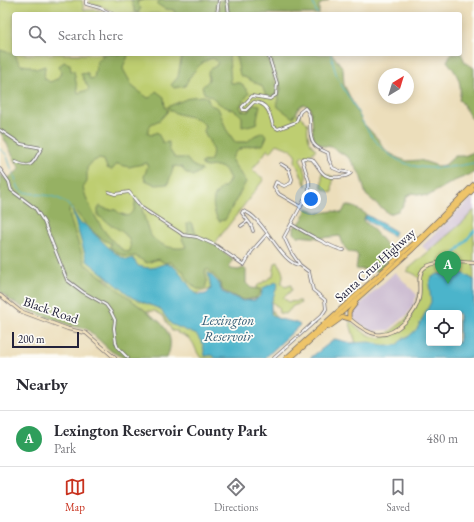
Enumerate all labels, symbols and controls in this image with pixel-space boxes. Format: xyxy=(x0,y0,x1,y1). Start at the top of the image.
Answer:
search box xyxy=(12,12,462,56)
icon: search xyxy=(26,23,48,45)
text: Search here xyxy=(58,25,123,44)
north arrow xyxy=(378,68,414,104)
your location xyxy=(301,189,321,209)
street label: Santa Cruz Highway xyxy=(331,224,419,306)
pin: A xyxy=(435,251,461,284)
street label: Black Road xyxy=(21,293,81,327)
map controls xyxy=(426,310,462,346)
button: locate xyxy=(426,310,462,346)
water label: Lexington Reservoir xyxy=(201,311,254,345)
scale bar xyxy=(12,330,79,349)
text: 200 m xyxy=(18,332,45,346)
text: Nearby xyxy=(16,373,68,395)
text: Lexington Reservoir County Park xyxy=(54,421,267,440)
text: A xyxy=(24,430,34,447)
text: 480 m xyxy=(427,430,458,447)
text: Park xyxy=(54,440,76,457)
tab: Map xyxy=(64,476,86,514)
tab: Directions xyxy=(214,476,258,514)
tab: Saved xyxy=(386,476,410,514)

